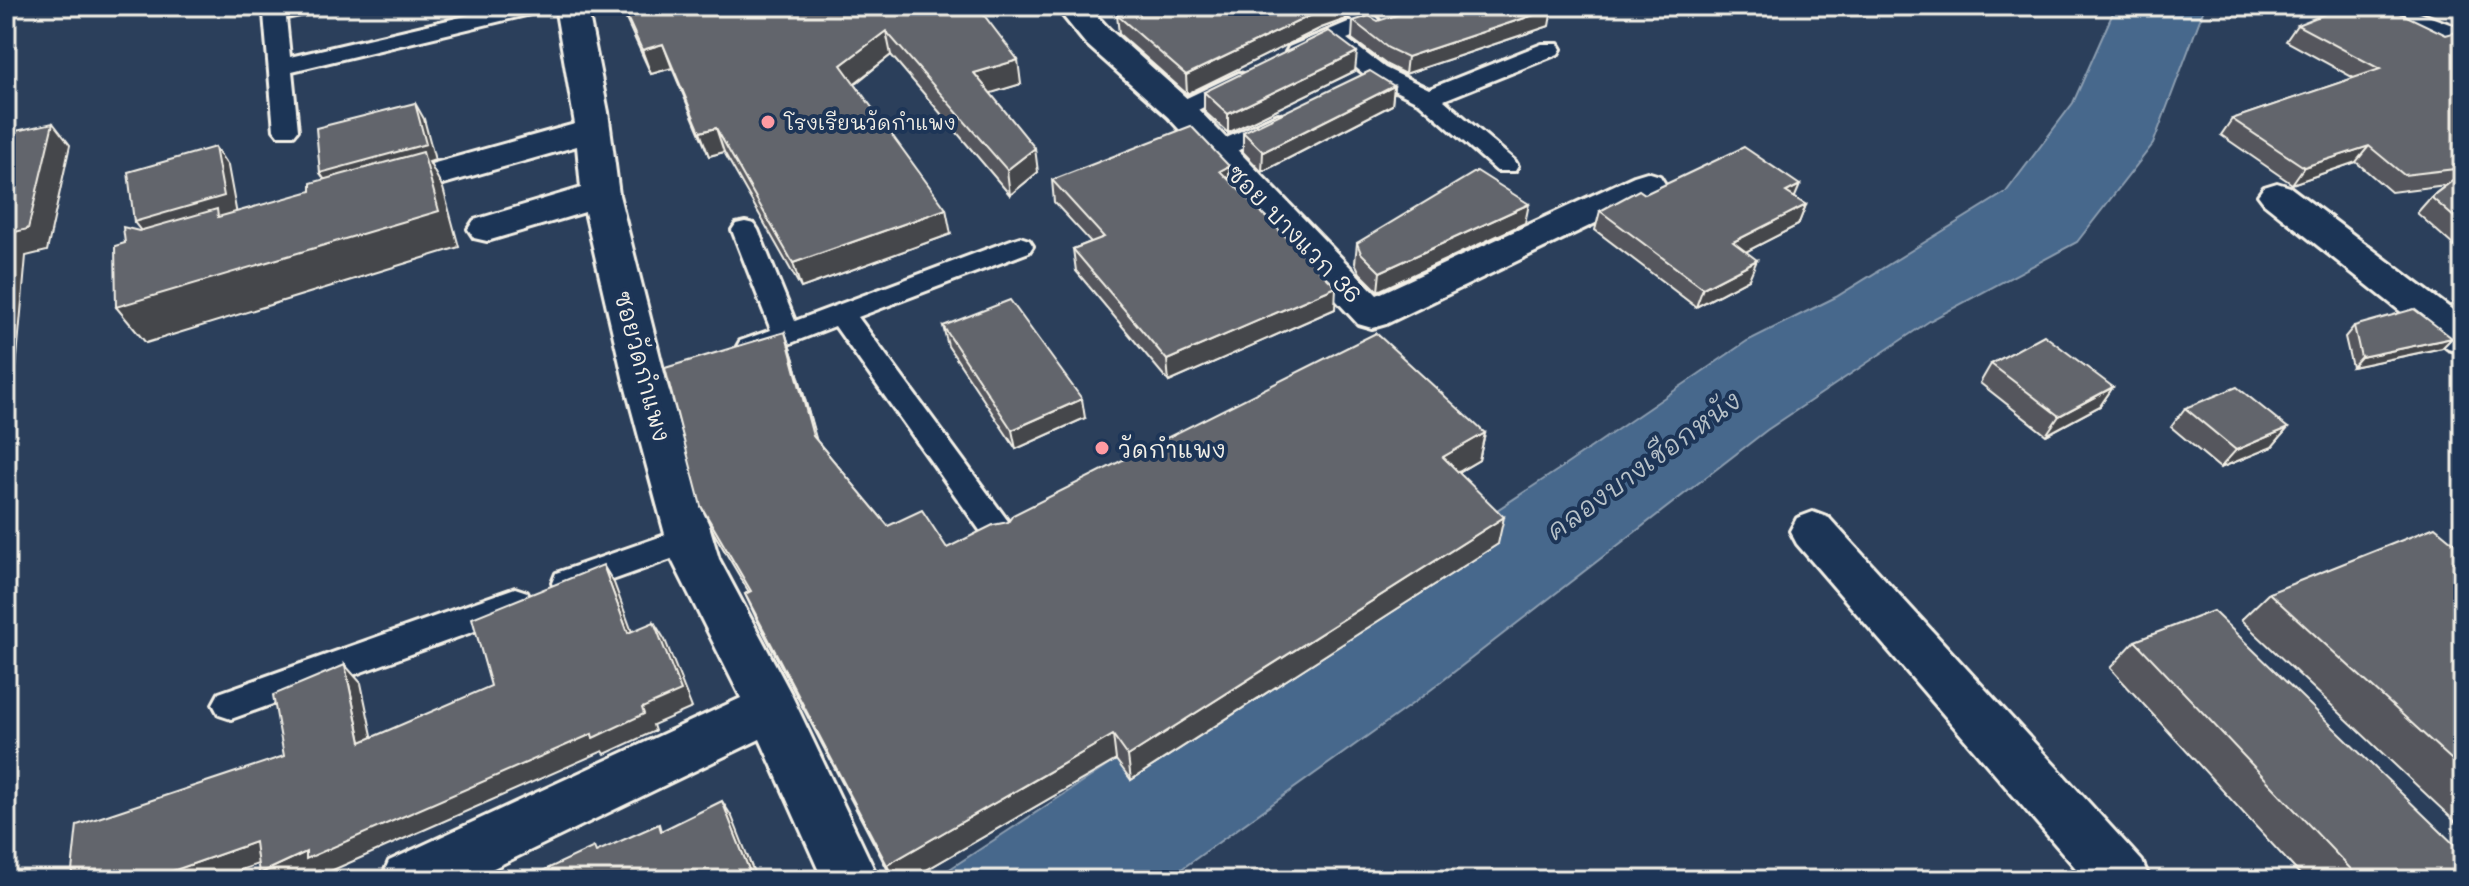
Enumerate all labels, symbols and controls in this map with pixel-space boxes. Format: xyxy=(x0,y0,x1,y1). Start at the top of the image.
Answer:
place label: โรงเรียนวัดกำแพง xyxy=(783,109,956,135)
marker: โรงเรียนวัดกำแพง xyxy=(759,113,777,131)
street label: ซอย บางแวก 36 xyxy=(1221,157,1369,309)
street label: ซอยวัดกำแพง xyxy=(608,287,678,445)
water label: คลองบางเชือกหนัง xyxy=(1539,383,1747,547)
place label: วัดกำแพง xyxy=(1118,433,1226,464)
marker: วัดกำแพง xyxy=(1093,439,1111,457)

